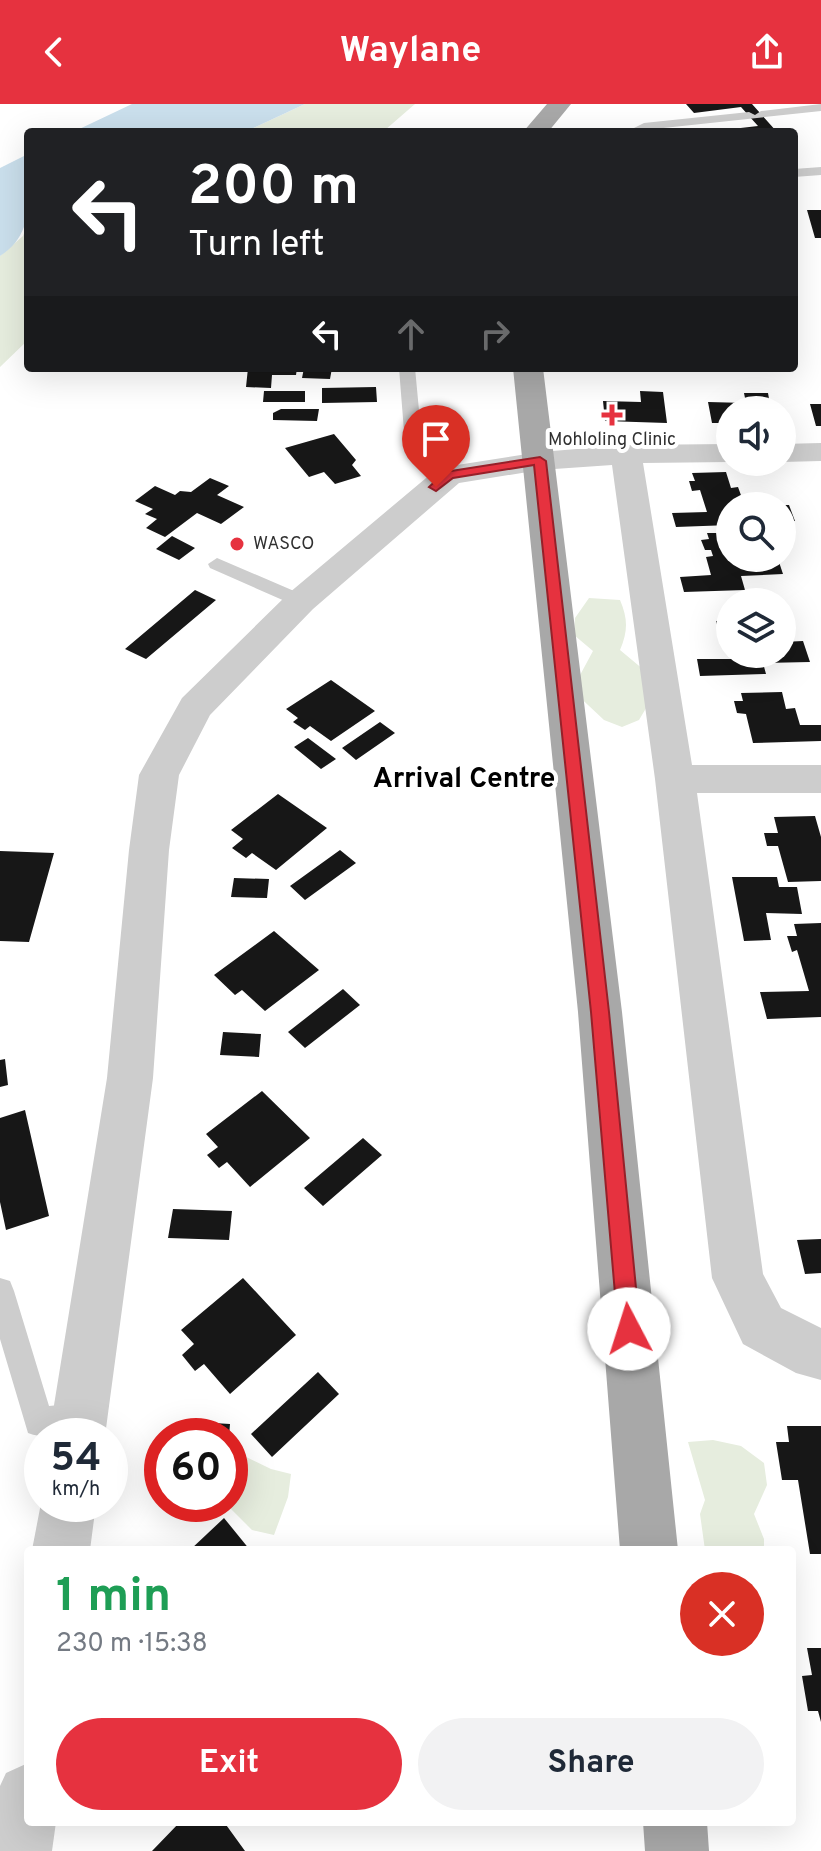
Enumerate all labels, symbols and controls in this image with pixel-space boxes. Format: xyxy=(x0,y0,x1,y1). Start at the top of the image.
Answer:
text: Waylane xyxy=(340,29,481,75)
icon: back xyxy=(32,30,76,74)
icon: share xyxy=(745,30,789,74)
text: 200 m xyxy=(188,154,359,224)
icon: left xyxy=(56,160,160,264)
text: Turn left xyxy=(188,223,325,269)
icon: left xyxy=(305,312,349,356)
icon: ahead xyxy=(389,312,433,356)
icon: right xyxy=(473,312,517,356)
map controls xyxy=(716,396,796,668)
button: sound xyxy=(716,396,796,476)
marker: Mohloling Clinic xyxy=(601,404,623,426)
pin xyxy=(402,405,470,487)
icon: arrive xyxy=(414,417,458,461)
place label: Mohloling Clinic xyxy=(548,429,676,452)
button: search xyxy=(716,492,796,572)
place label: WASCO xyxy=(253,533,314,556)
marker: WASCO xyxy=(228,535,246,553)
button: layers xyxy=(716,588,796,668)
district label: Arrival Centre xyxy=(373,762,555,798)
position arrow xyxy=(587,1287,671,1371)
speed limit sign: 60 xyxy=(144,1418,248,1522)
text: 54 xyxy=(51,1435,101,1485)
text: km/h xyxy=(52,1477,100,1503)
text: 1 min xyxy=(56,1568,171,1628)
button: close xyxy=(680,1572,764,1656)
text: 230 m · 15:38 xyxy=(56,1628,208,1661)
button: Exit xyxy=(56,1718,402,1810)
button: Share xyxy=(418,1718,764,1810)

